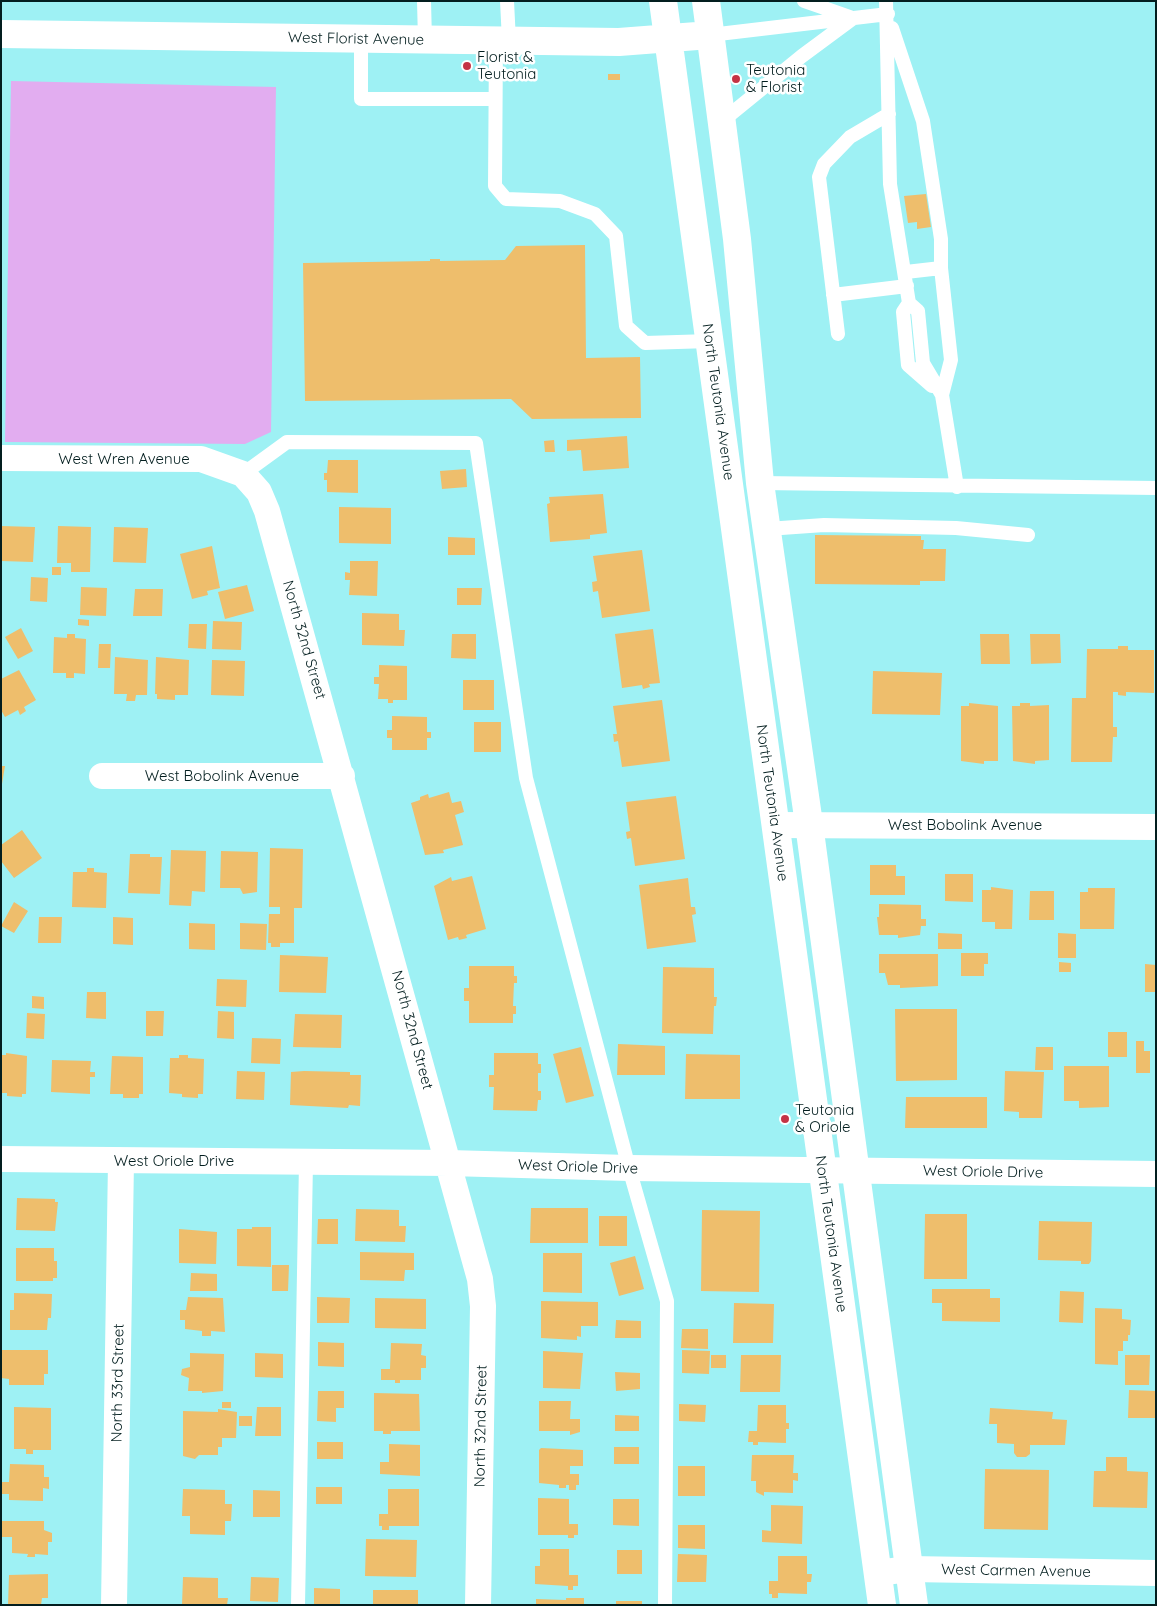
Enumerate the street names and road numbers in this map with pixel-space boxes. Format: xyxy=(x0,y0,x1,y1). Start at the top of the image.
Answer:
street label: West Florist Avenue xyxy=(288,29,424,49)
street label: North Teutonia Avenue xyxy=(698,322,738,482)
street label: West Wren Avenue xyxy=(58,450,190,468)
street label: North 32nd Street xyxy=(278,579,330,701)
street label: North Teutonia Avenue xyxy=(752,723,792,883)
street label: West Bobolink Avenue xyxy=(145,767,299,785)
street label: West Bobolink Avenue xyxy=(888,816,1042,834)
street label: North 32nd Street xyxy=(387,969,437,1091)
street label: West Oriole Drive xyxy=(114,1152,234,1170)
street label: North Teutonia Avenue xyxy=(811,1154,851,1314)
street label: West Oriole Drive xyxy=(517,1156,639,1178)
street label: West Oriole Drive xyxy=(923,1162,1043,1182)
street label: North 33rd Street xyxy=(108,1323,128,1443)
street label: North 32nd Street xyxy=(471,1365,491,1487)
street label: West Carmen Avenue xyxy=(941,1561,1091,1581)

